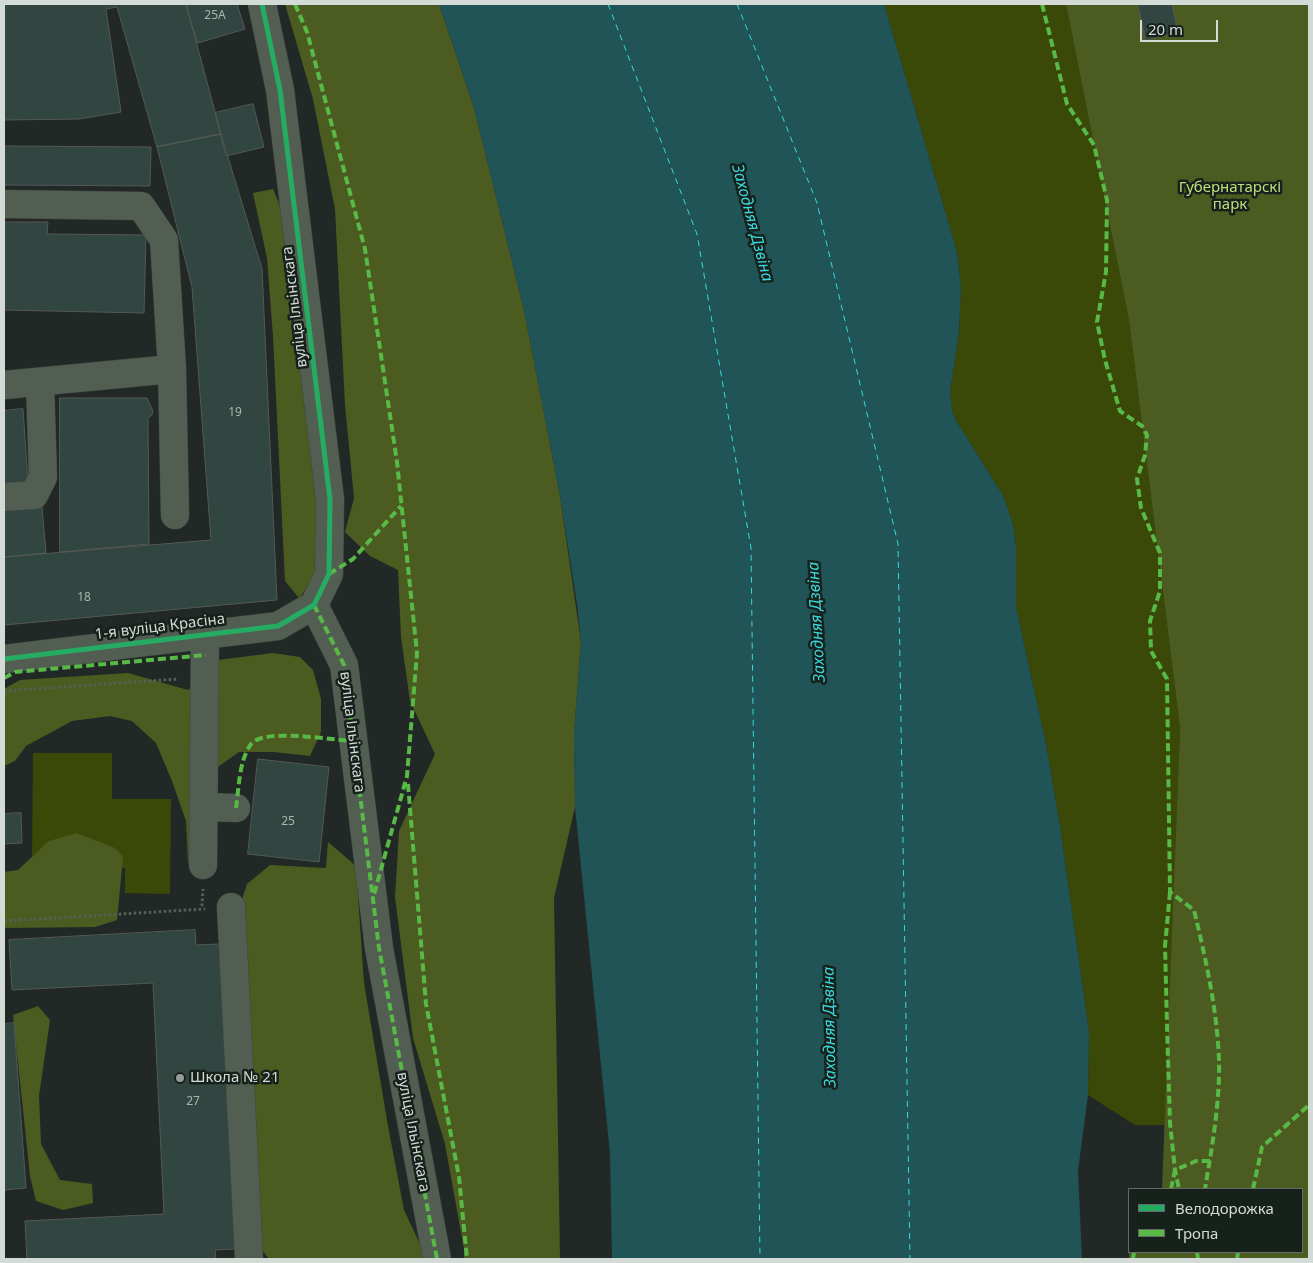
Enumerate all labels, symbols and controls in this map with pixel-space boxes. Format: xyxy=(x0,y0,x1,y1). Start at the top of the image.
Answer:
house number: 25А xyxy=(204,9,226,23)
scale bar xyxy=(1143,10,1220,42)
text: 20 m xyxy=(1148,19,1183,39)
water label: Заходняя Дзвіна xyxy=(727,162,777,284)
park label: Губернатарскі парк xyxy=(1179,179,1281,214)
street label: вуліца Ільінскага xyxy=(279,245,311,369)
house number: 19 xyxy=(228,406,242,420)
water label: Заходняя Дзвіна xyxy=(804,561,830,683)
house number: 18 xyxy=(77,591,91,605)
street label: 1-я вуліца Красіна xyxy=(94,610,226,644)
street label: вуліца Ільінскага xyxy=(336,670,368,794)
house number: 25 xyxy=(281,815,295,829)
water label: Заходняя Дзвіна xyxy=(819,967,841,1087)
place label: Школа № 21 xyxy=(190,1069,280,1087)
street label: вуліца Ільінскага xyxy=(393,1070,433,1194)
marker: Школа № 21 xyxy=(174,1072,186,1084)
house number: 27 xyxy=(186,1095,200,1109)
legend xyxy=(1128,1188,1303,1253)
text: Велодорожка xyxy=(1175,1198,1274,1218)
text: Тропа xyxy=(1175,1223,1218,1243)

